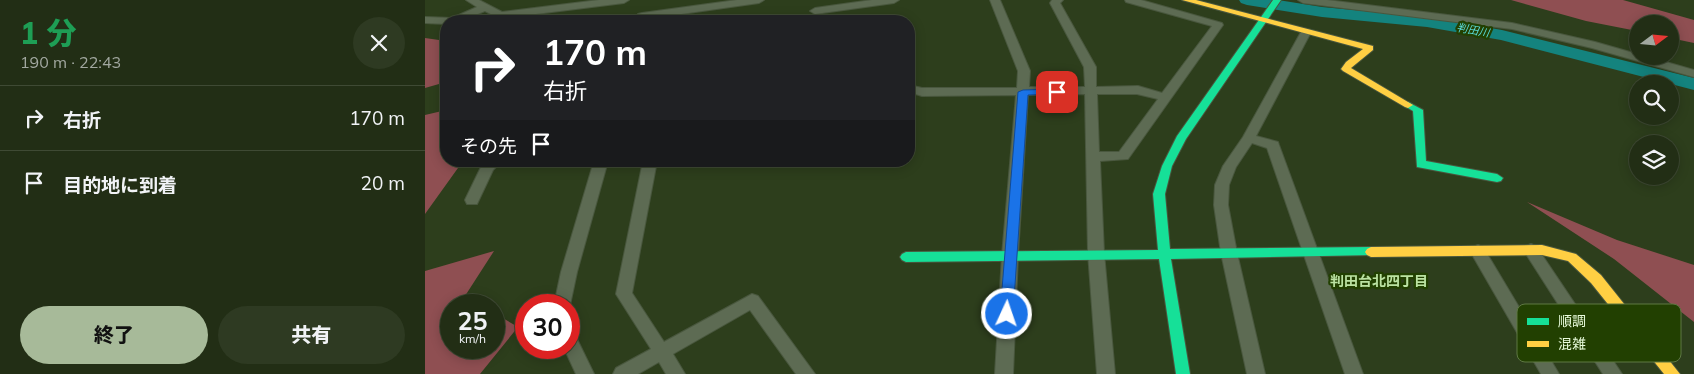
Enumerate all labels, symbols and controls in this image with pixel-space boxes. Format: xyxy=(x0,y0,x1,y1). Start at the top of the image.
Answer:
text: 1 分 xyxy=(20,14,76,52)
north arrow xyxy=(1629,15,1679,65)
map controls xyxy=(1629,15,1679,185)
button: close xyxy=(353,17,405,69)
water label: 判田川 xyxy=(1456,20,1491,40)
text: 170 m xyxy=(543,30,647,74)
icon: right xyxy=(460,35,525,100)
text: 190 m · 22:43 xyxy=(20,52,121,72)
pin xyxy=(1036,71,1078,113)
button: search xyxy=(1629,75,1679,125)
text: 右折 xyxy=(543,77,587,105)
icon: arrive xyxy=(1043,78,1071,106)
icon: right xyxy=(20,104,48,132)
text: 170 m xyxy=(349,106,405,130)
text: 右折 xyxy=(63,108,101,132)
icon: arrive xyxy=(527,130,555,158)
text: その先 xyxy=(460,134,517,158)
button: layers xyxy=(1629,135,1679,185)
icon: arrive xyxy=(20,169,48,197)
text: 20 m xyxy=(361,171,405,195)
text: 目的地に到着 xyxy=(63,173,177,197)
district label: 判田台北四丁目 xyxy=(1330,272,1428,290)
position arrow xyxy=(980,287,1032,339)
speed limit sign: 30 xyxy=(515,294,580,359)
legend xyxy=(1517,304,1681,362)
text: 25 xyxy=(457,305,488,336)
button: 終了 xyxy=(20,306,208,364)
button: 共有 xyxy=(218,306,405,364)
text: 順調 xyxy=(1558,312,1586,330)
text: km/h xyxy=(459,331,486,346)
text: 混雑 xyxy=(1558,335,1586,353)

